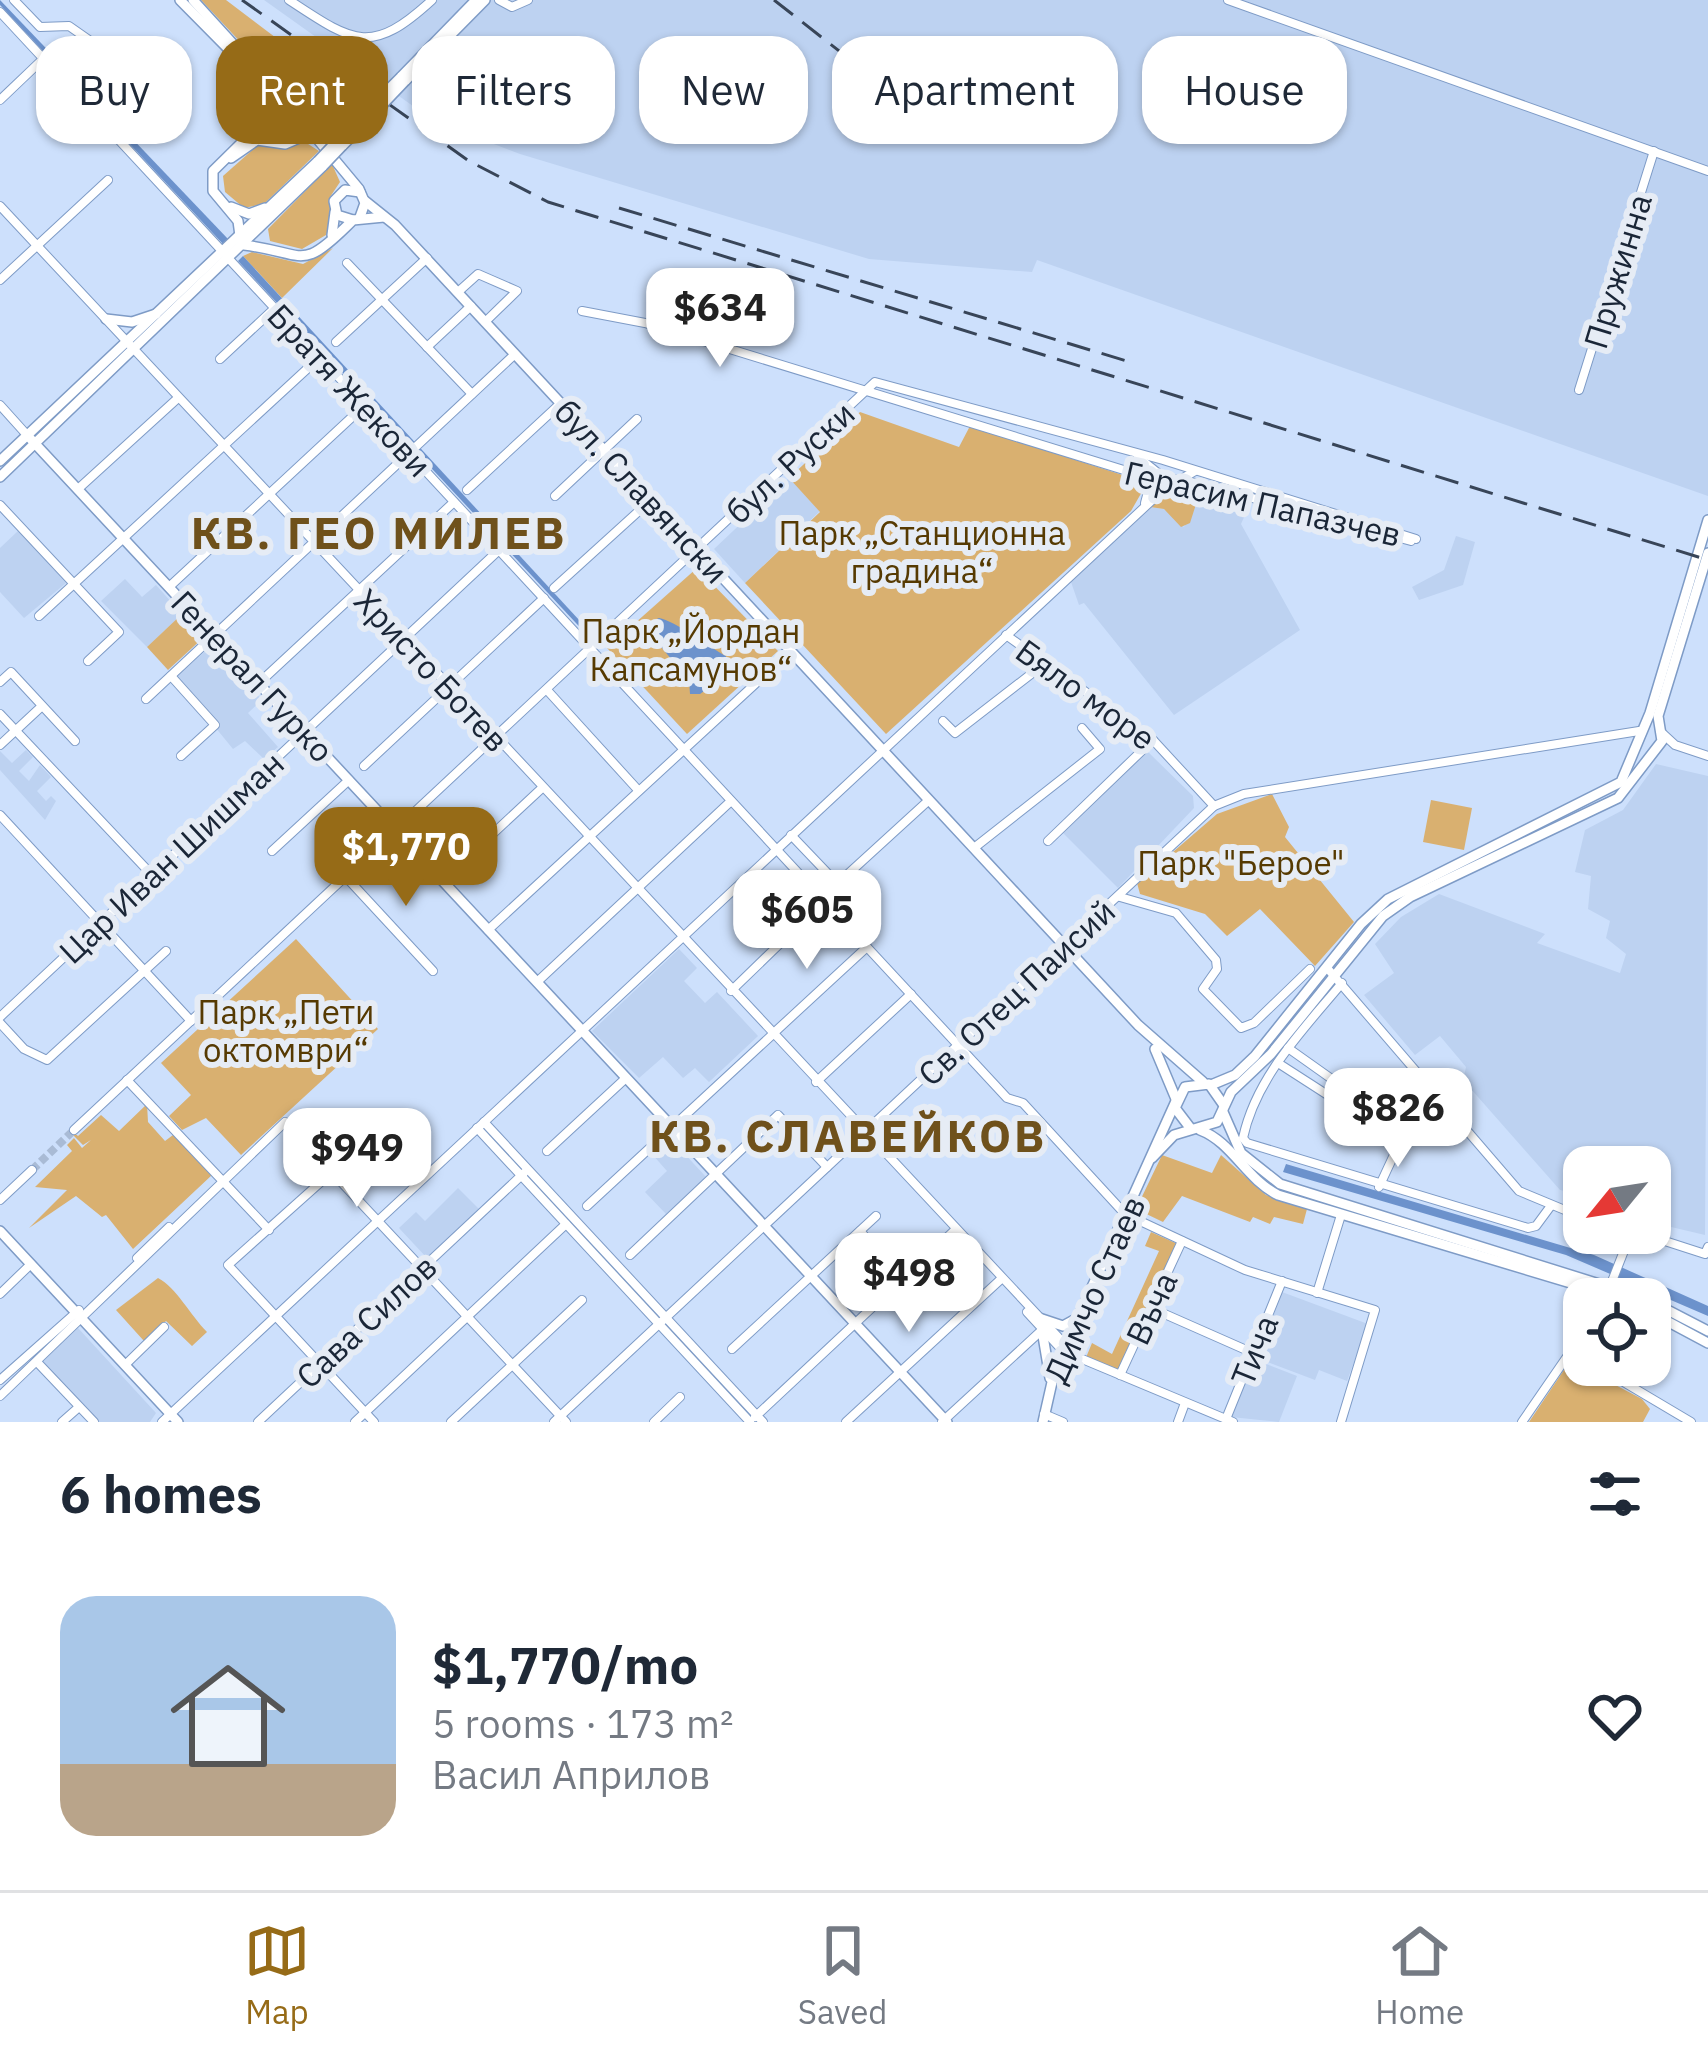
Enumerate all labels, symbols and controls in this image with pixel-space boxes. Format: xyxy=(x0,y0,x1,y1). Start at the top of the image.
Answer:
chip: Buy xyxy=(36,36,192,144)
chip: Rent xyxy=(216,36,388,144)
chip: Filters xyxy=(412,36,615,144)
chip: New xyxy=(639,36,808,144)
chip: Apartment xyxy=(832,36,1118,144)
chip: House xyxy=(1142,36,1347,144)
street label: Пружинна xyxy=(1573,188,1661,354)
pin: $634 xyxy=(649,268,791,370)
text: $634 xyxy=(673,281,767,332)
street label: Братя Жекови xyxy=(259,294,441,486)
street label: бул. Славянски xyxy=(546,390,738,592)
street label: бул. Руски xyxy=(717,392,863,532)
street label: Герасим Папазчев xyxy=(1121,450,1405,556)
district label: КВ. ГЕО МИЛЕВ xyxy=(191,503,567,561)
park label: Парк „Станционна градина“ xyxy=(778,511,1066,592)
street label: Христо Ботев xyxy=(345,579,519,761)
street label: Генерал Гурко xyxy=(163,581,343,771)
park label: Парк „Йордан Капсамунов“ xyxy=(582,609,800,690)
street label: Бяло море xyxy=(1008,629,1164,759)
street label: Цар Иван Шишман xyxy=(50,742,292,972)
pin: $1,770 xyxy=(308,807,504,909)
text: $1,770 xyxy=(341,820,471,871)
park label: Парк "Берое" xyxy=(1137,841,1345,884)
pin: $605 xyxy=(736,870,878,972)
text: $605 xyxy=(760,883,854,934)
street label: Св. Отец Паисий xyxy=(908,889,1124,1095)
park label: Парк „Пети октомври“ xyxy=(198,990,374,1071)
pin: $826 xyxy=(1327,1068,1469,1170)
text: $826 xyxy=(1351,1081,1445,1132)
district label: КВ. СЛАВЕЙКОВ xyxy=(649,1106,1047,1164)
pin: $949 xyxy=(286,1108,428,1210)
text: $949 xyxy=(310,1121,404,1172)
north arrow xyxy=(1563,1146,1671,1254)
map controls xyxy=(1563,1146,1671,1386)
street label: Димчо Стаев xyxy=(1034,1189,1154,1389)
pin: $498 xyxy=(838,1233,980,1335)
street label: Сава Силов xyxy=(287,1245,445,1397)
text: $498 xyxy=(862,1246,956,1297)
street label: Въча xyxy=(1116,1265,1186,1351)
button: locate xyxy=(1563,1278,1671,1386)
street label: Тича xyxy=(1221,1308,1287,1392)
text: 6 homes xyxy=(60,1461,262,1527)
icon: filters xyxy=(1582,1461,1648,1527)
text: $1,770/mo xyxy=(432,1632,698,1698)
icon: home xyxy=(156,1644,300,1788)
icon: heart xyxy=(1582,1683,1648,1749)
text: 5 rooms · 173 m² xyxy=(432,1698,734,1749)
text: Васил Априлов xyxy=(432,1749,711,1800)
tab: Map xyxy=(244,1918,310,2033)
tab: Saved xyxy=(798,1918,888,2033)
tab: Home xyxy=(1375,1918,1464,2033)

